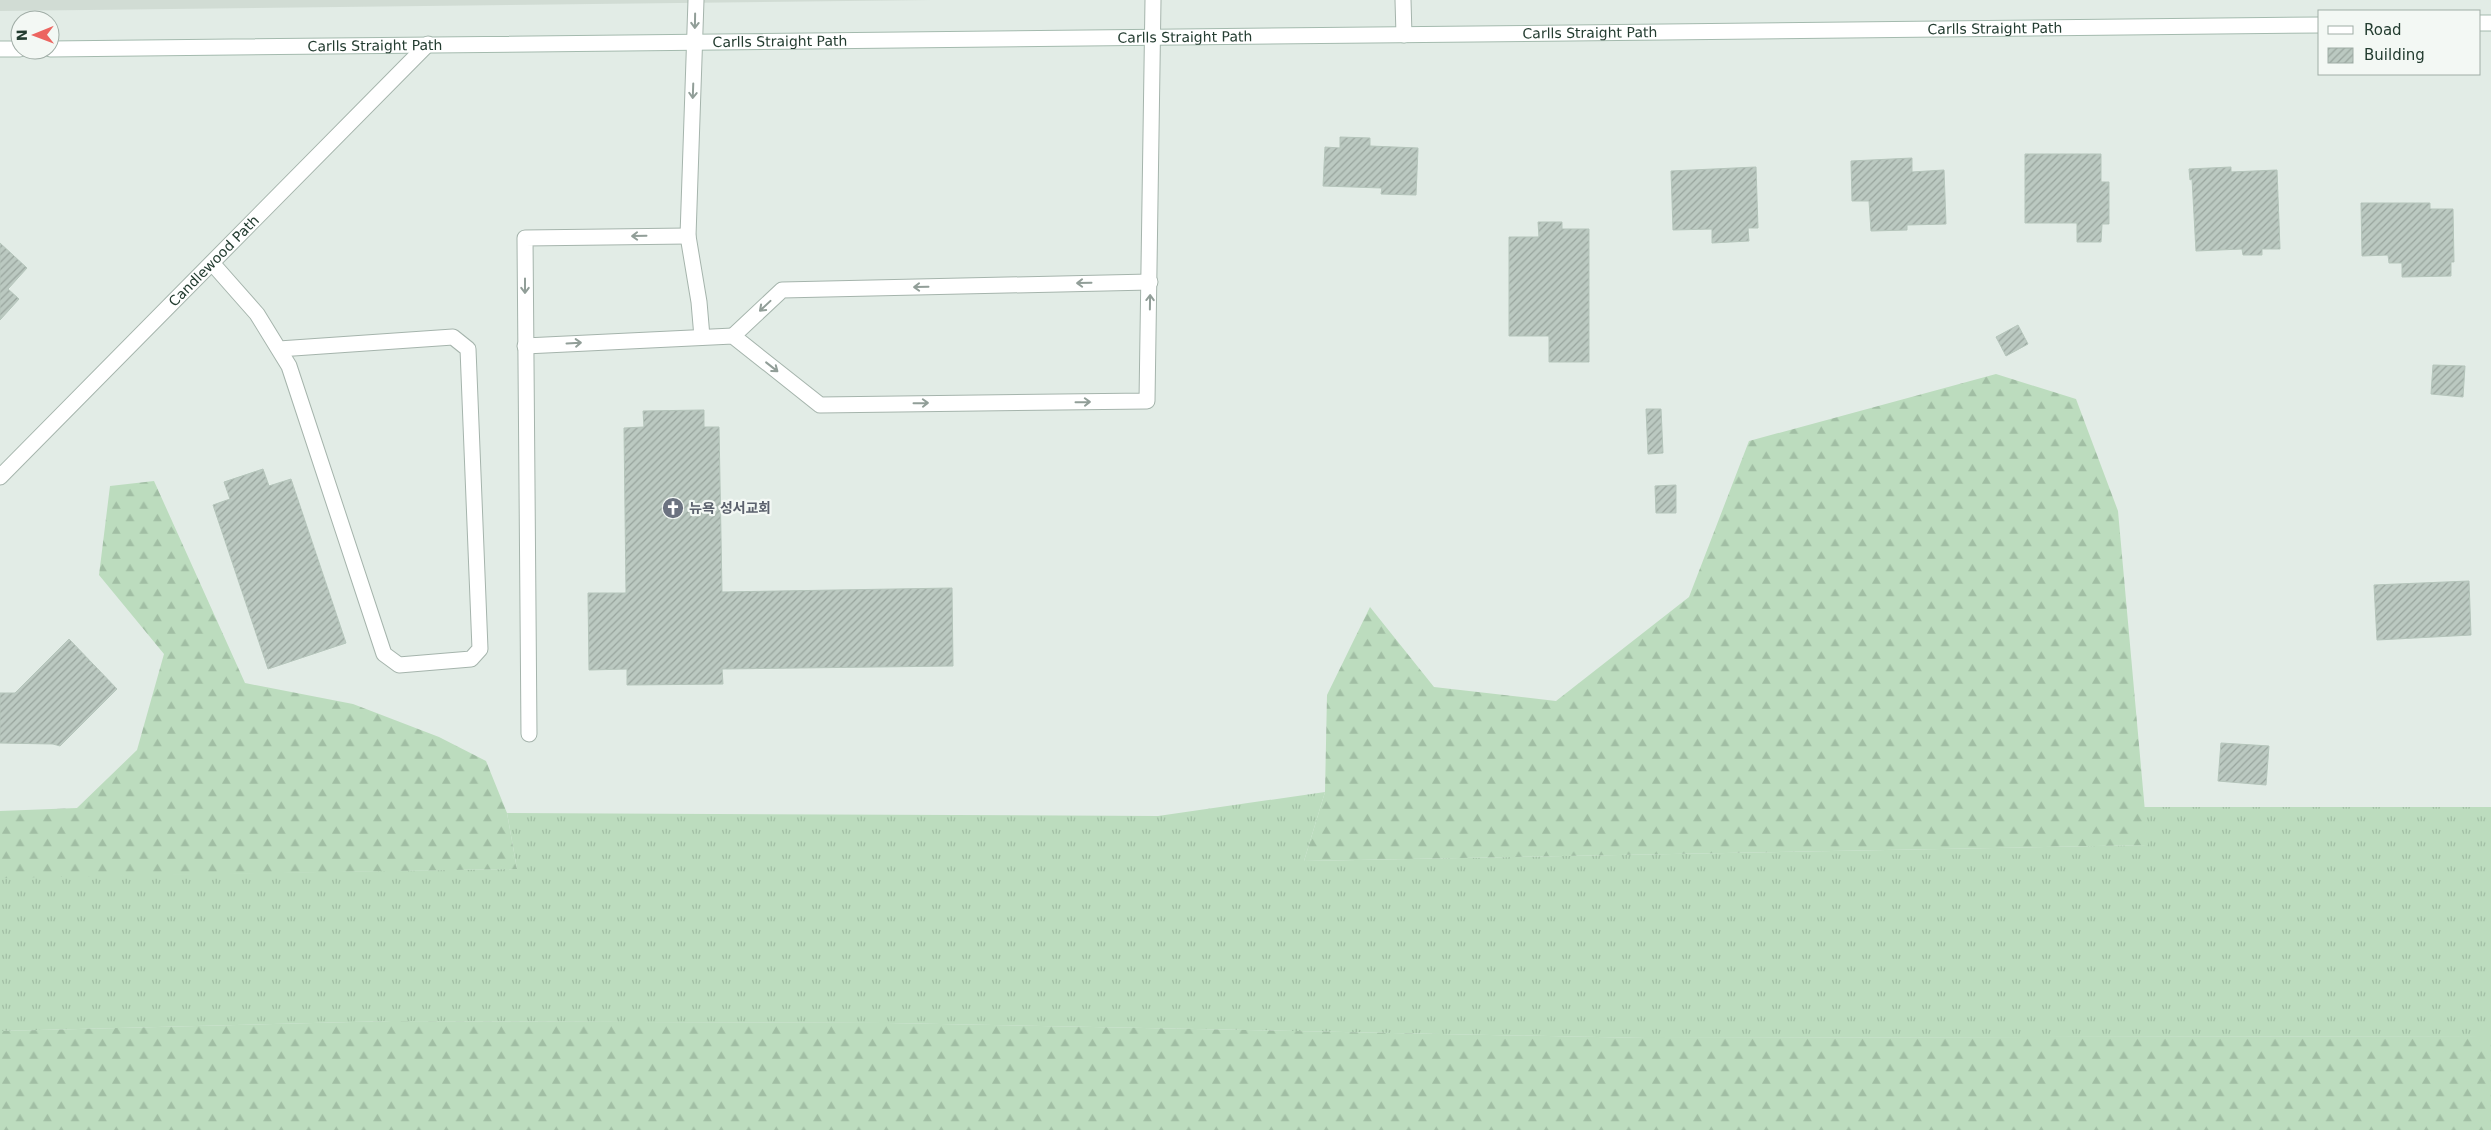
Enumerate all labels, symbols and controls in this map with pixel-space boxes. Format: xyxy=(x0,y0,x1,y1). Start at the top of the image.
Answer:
north arrow xyxy=(10,10,60,60)
legend xyxy=(2318,10,2481,75)
one-way arrow xyxy=(690,12,700,29)
street label: Carlls Straight Path xyxy=(1927,20,2062,37)
text: Road xyxy=(2364,21,2402,39)
street label: Carlls Straight Path xyxy=(1522,24,1657,41)
street label: Carlls Straight Path xyxy=(1117,28,1252,46)
text: N xyxy=(14,29,30,41)
street label: Carlls Straight Path xyxy=(712,33,847,50)
street label: Carlls Straight Path xyxy=(307,37,442,54)
text: Building xyxy=(2364,46,2425,64)
one-way arrow xyxy=(688,82,698,99)
street label: Candlewood Path xyxy=(165,212,262,310)
one-way arrow xyxy=(632,232,648,241)
one-way arrow xyxy=(520,278,530,294)
one-way arrow xyxy=(1076,278,1092,288)
one-way arrow xyxy=(914,282,930,292)
one-way arrow xyxy=(1145,295,1154,311)
one-way arrow xyxy=(759,300,772,312)
one-way arrow xyxy=(566,339,582,348)
one-way arrow xyxy=(765,361,778,372)
one-way arrow xyxy=(1075,397,1091,406)
one-way arrow xyxy=(913,399,929,408)
church icon: 뉴욕 성서교회 xyxy=(661,496,685,520)
place label: 뉴욕 성서교회 xyxy=(689,500,771,516)

